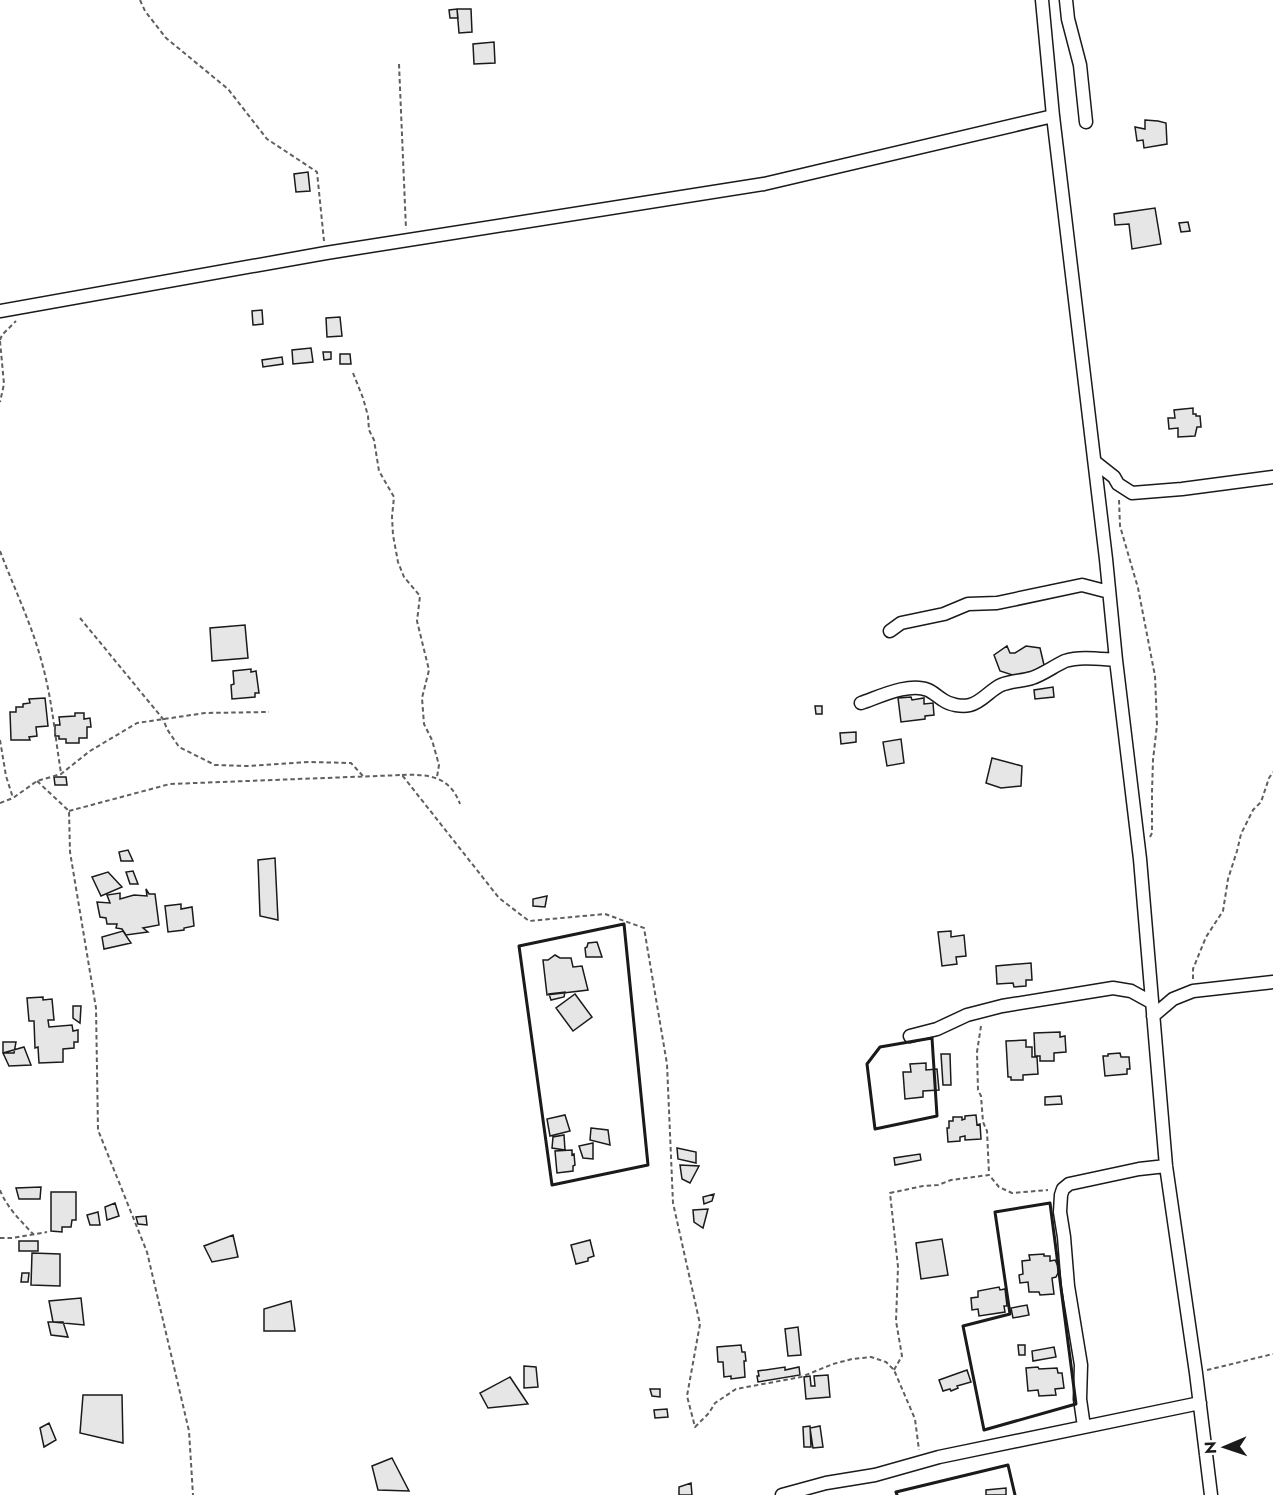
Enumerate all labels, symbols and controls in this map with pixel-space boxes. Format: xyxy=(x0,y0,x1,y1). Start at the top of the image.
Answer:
north arrow xyxy=(1195,1417,1255,1477)
text: N xyxy=(1199,1441,1222,1454)

